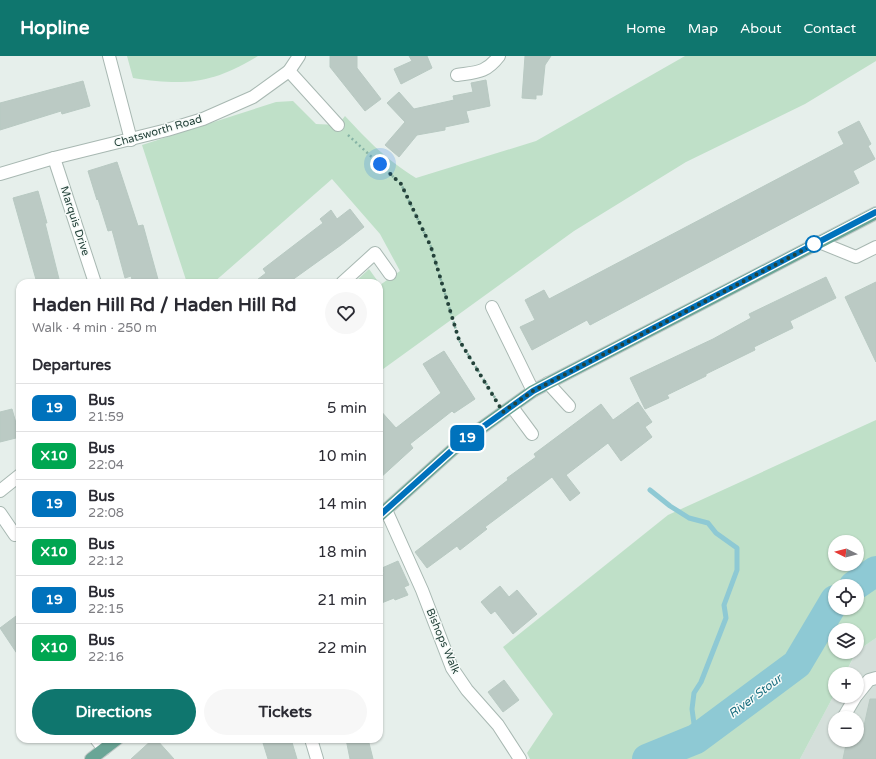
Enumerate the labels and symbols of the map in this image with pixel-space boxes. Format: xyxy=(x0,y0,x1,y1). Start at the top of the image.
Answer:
street label: Chatsworth Road xyxy=(113,112,203,150)
your location xyxy=(370,154,390,174)
street label: Marquis Drive xyxy=(58,185,92,257)
unlabelled marker xyxy=(805,235,823,253)
line badge: 19 xyxy=(449,425,485,451)
north arrow xyxy=(828,535,864,571)
street label: Bishops Walk xyxy=(423,606,463,676)
water label: River Stour xyxy=(726,671,786,721)

